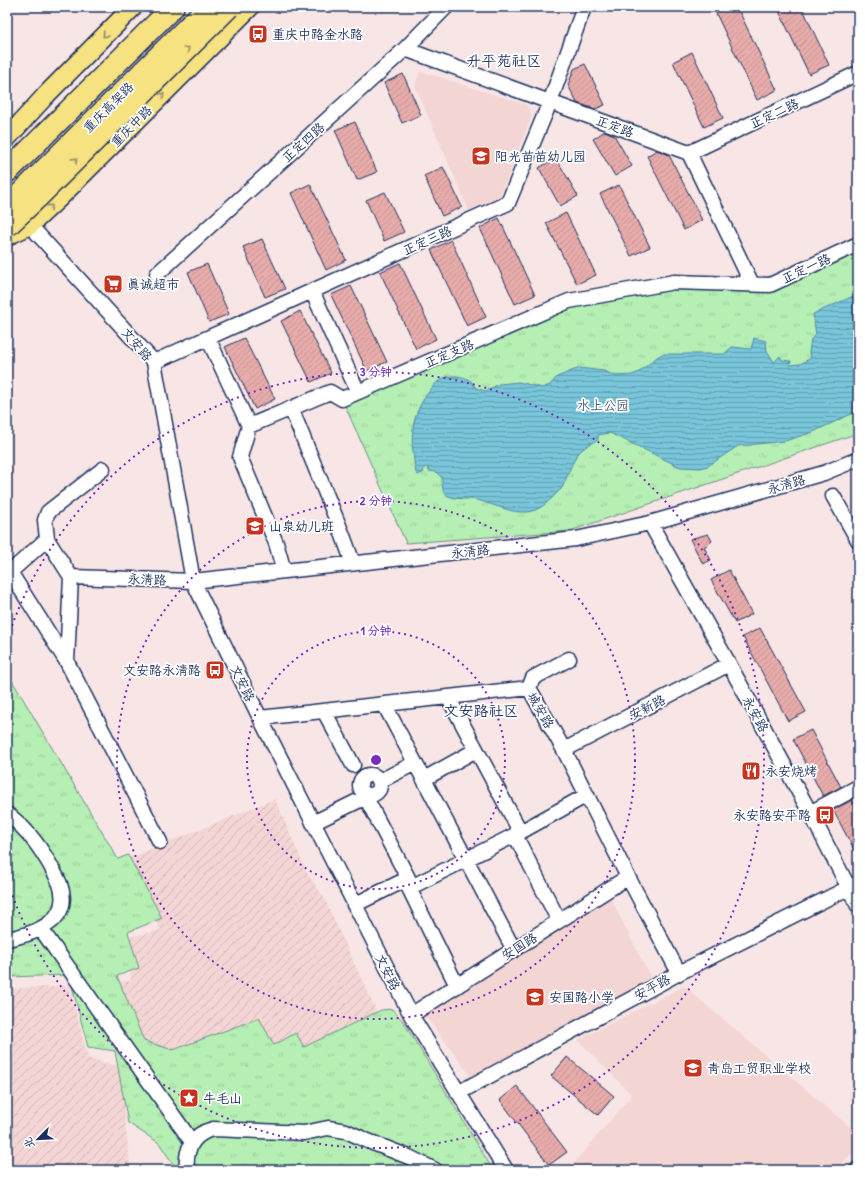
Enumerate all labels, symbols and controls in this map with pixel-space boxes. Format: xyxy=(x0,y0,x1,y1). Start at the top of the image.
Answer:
bus stop icon: 重庆中路金水路 xyxy=(247,23,269,45)
place label: 重庆中路金水路 xyxy=(272,25,363,43)
one-way arrow xyxy=(102,30,110,38)
one-way arrow xyxy=(182,46,190,54)
district label: 升平苑社区 xyxy=(466,50,542,71)
street label: 重庆高架路 xyxy=(79,78,137,136)
one-way arrow xyxy=(157,92,165,100)
street label: 正定二路 xyxy=(747,94,801,132)
street label: 重庆中路 xyxy=(106,101,156,151)
street label: 正定路 xyxy=(594,111,636,141)
street label: 正定四路 xyxy=(278,118,328,166)
school or university icon: 阳光苗苗幼儿园 xyxy=(470,145,492,167)
place label: 阳光苗苗幼儿园 xyxy=(495,147,586,165)
one-way arrow xyxy=(70,157,78,165)
one-way arrow xyxy=(45,204,53,212)
street label: 正定三路 xyxy=(400,221,454,259)
street label: 正定一路 xyxy=(779,249,833,287)
supermarket icon: 真诚超市 xyxy=(102,273,124,295)
place label: 真诚超市 xyxy=(127,275,179,293)
street label: 文安路 xyxy=(117,323,157,365)
street label: 正定支路 xyxy=(422,335,476,371)
text: 3 分钟 xyxy=(360,363,392,380)
park label: 水上公园 xyxy=(577,396,629,414)
street label: 永清路 xyxy=(765,470,807,498)
text: 2 分钟 xyxy=(360,492,392,509)
school or university icon: 山泉幼儿班 xyxy=(244,515,266,537)
place label: 山泉幼儿班 xyxy=(269,517,334,535)
street label: 永清路 xyxy=(450,540,490,562)
street label: 永清路 xyxy=(127,569,167,589)
text: 1 分钟 xyxy=(360,622,392,639)
bus stop icon: 文安路永清路 xyxy=(204,659,226,681)
place label: 文安路永清路 xyxy=(123,661,201,679)
street label: 文安路 xyxy=(226,662,260,704)
street label: 城安路 xyxy=(523,689,559,731)
street label: 安新路 xyxy=(626,690,668,724)
street label: 永安路 xyxy=(739,693,773,735)
district label: 文安路社区 xyxy=(443,700,519,721)
centre of rings xyxy=(369,753,383,767)
restaurant icon: 永安烧烤 xyxy=(740,760,762,782)
place label: 永安烧烤 xyxy=(765,762,817,780)
bus stop icon: 永安路安平路 xyxy=(814,804,836,826)
place label: 永安路安平路 xyxy=(733,806,811,824)
street label: 安国路 xyxy=(498,928,540,964)
street label: 文安路 xyxy=(371,951,405,993)
street label: 安平路 xyxy=(631,970,673,1004)
school or university icon: 安国路小学 xyxy=(524,986,546,1008)
place label: 安国路小学 xyxy=(549,988,614,1006)
school or university icon: 青岛工贸职业学校 xyxy=(682,1057,704,1079)
place label: 青岛工贸职业学校 xyxy=(707,1059,811,1077)
place icon: 牛毛山 xyxy=(178,1087,200,1109)
place label: 牛毛山 xyxy=(203,1089,242,1107)
north arrow xyxy=(18,1119,58,1159)
text: 北 xyxy=(20,1135,37,1151)

